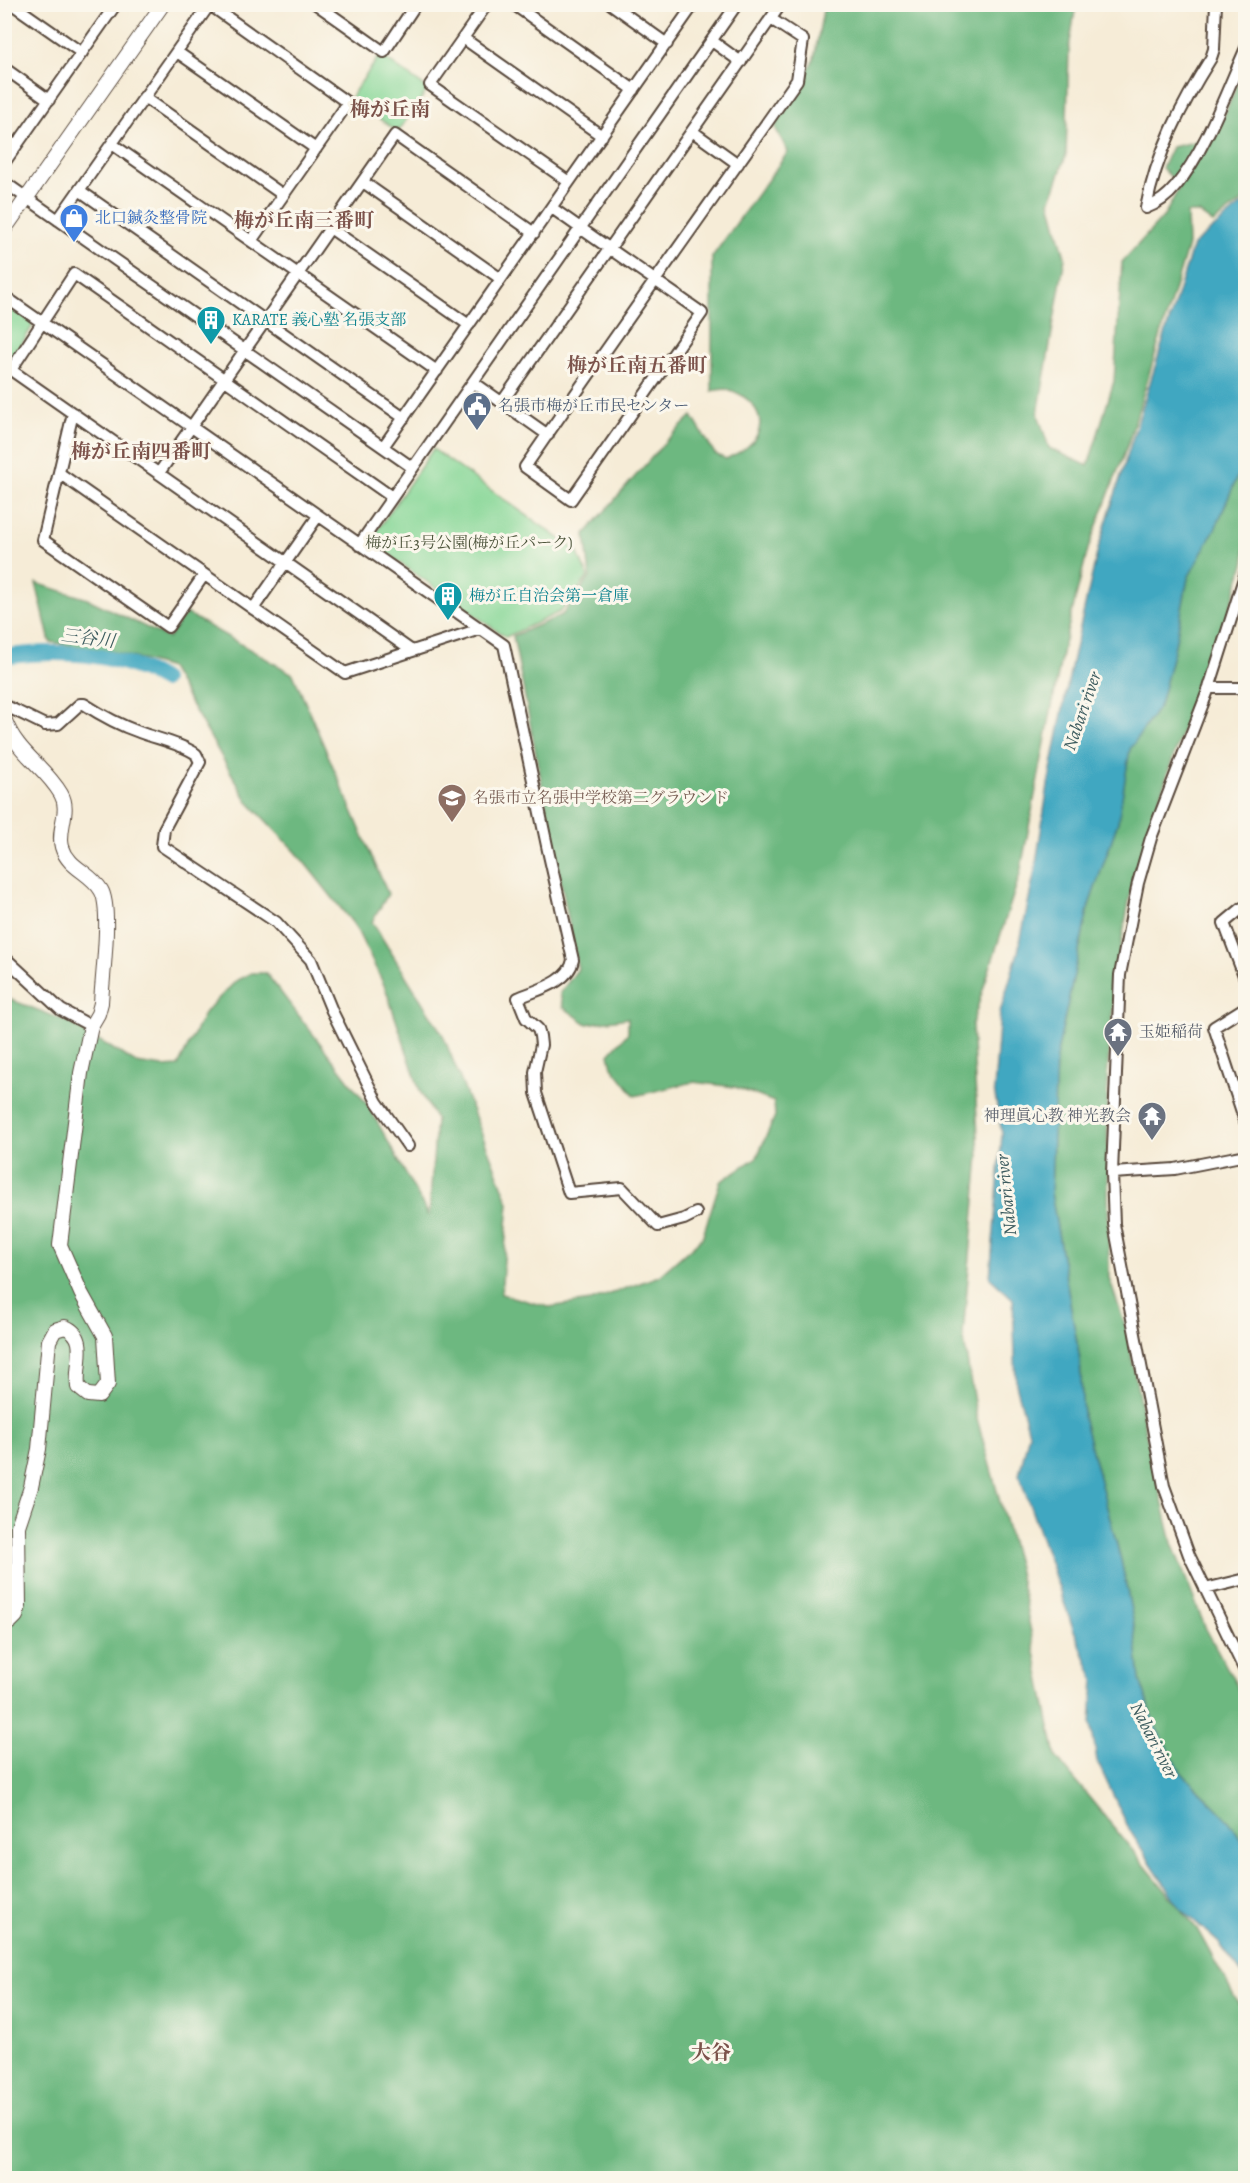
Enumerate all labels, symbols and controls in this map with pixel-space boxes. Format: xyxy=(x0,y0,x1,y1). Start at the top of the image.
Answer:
district label: 梅が丘南 xyxy=(350,96,430,123)
shop icon: 北口鍼灸整骨院 xyxy=(58,202,90,244)
place label: 北口鍼灸整骨院 xyxy=(95,207,207,229)
district label: 梅が丘南三番町 xyxy=(234,207,375,234)
building icon: KARATE 義心塾 名張支部 xyxy=(195,304,227,346)
place label: KARATE 義心塾 名張支部 xyxy=(232,309,406,331)
district label: 梅が丘南五番町 xyxy=(567,352,708,379)
public building icon: 名張市梅が丘市民センター xyxy=(461,390,493,432)
place label: 名張市梅が丘市民センター xyxy=(498,395,689,417)
district label: 梅が丘南四番町 xyxy=(71,438,212,465)
park label: 梅が丘3号公園(梅が丘パーク) xyxy=(365,532,573,554)
building icon: 梅が丘自治会第一倉庫 xyxy=(432,580,464,622)
place label: 梅が丘自治会第一倉庫 xyxy=(469,585,629,607)
water label: 三谷川 xyxy=(60,623,118,653)
water label: Nabari river xyxy=(1057,668,1107,754)
school or university icon: 名張市立名張中学校第二グラウンド xyxy=(436,782,468,824)
place label: 名張市立名張中学校第二グラウンド xyxy=(473,787,729,809)
temple icon: 玉姫稲荷 xyxy=(1102,1016,1134,1058)
place label: 玉姫稲荷 xyxy=(1139,1021,1203,1043)
temple icon: 神理眞心教 神光教会 xyxy=(1136,1100,1168,1142)
place label: 神理眞心教 神光教会 xyxy=(984,1105,1131,1127)
water label: Nabari river xyxy=(990,1152,1022,1237)
water label: Nabari river xyxy=(1125,1698,1184,1783)
district label: 大谷 xyxy=(691,2039,731,2066)

